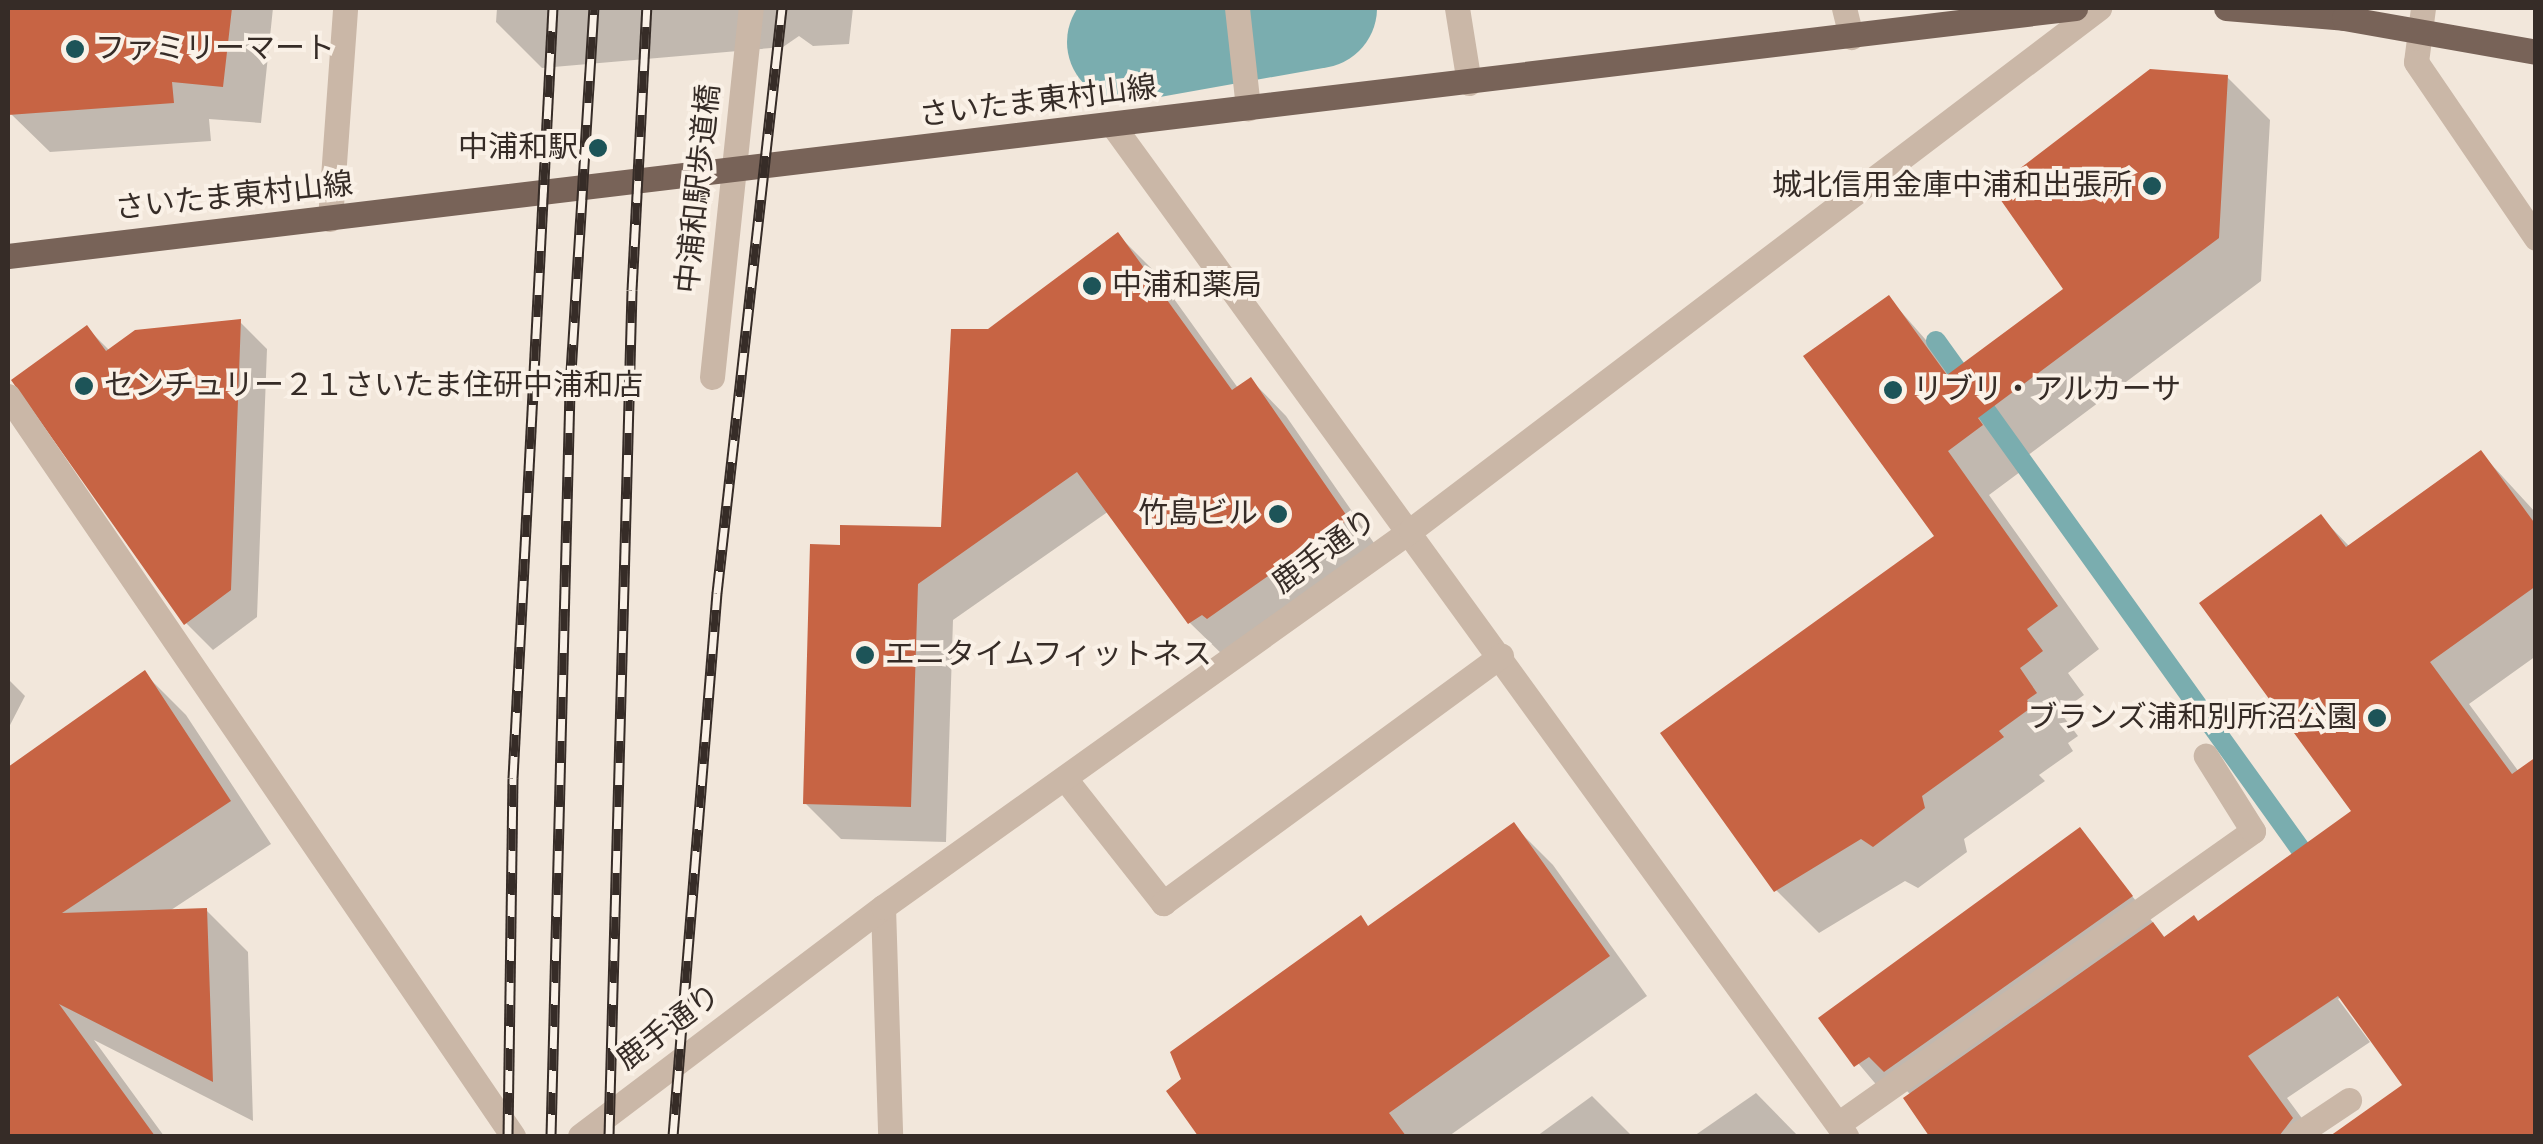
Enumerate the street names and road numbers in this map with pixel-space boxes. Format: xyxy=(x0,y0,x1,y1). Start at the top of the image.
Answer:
street label: さいたま東村山線 xyxy=(917,70,1159,134)
street label: 中浦和駅歩道橋 xyxy=(670,83,728,295)
street label: さいたま東村山線 xyxy=(113,167,355,227)
street label: 鹿手通り xyxy=(1266,502,1384,602)
street label: 鹿手通り xyxy=(610,978,728,1078)

